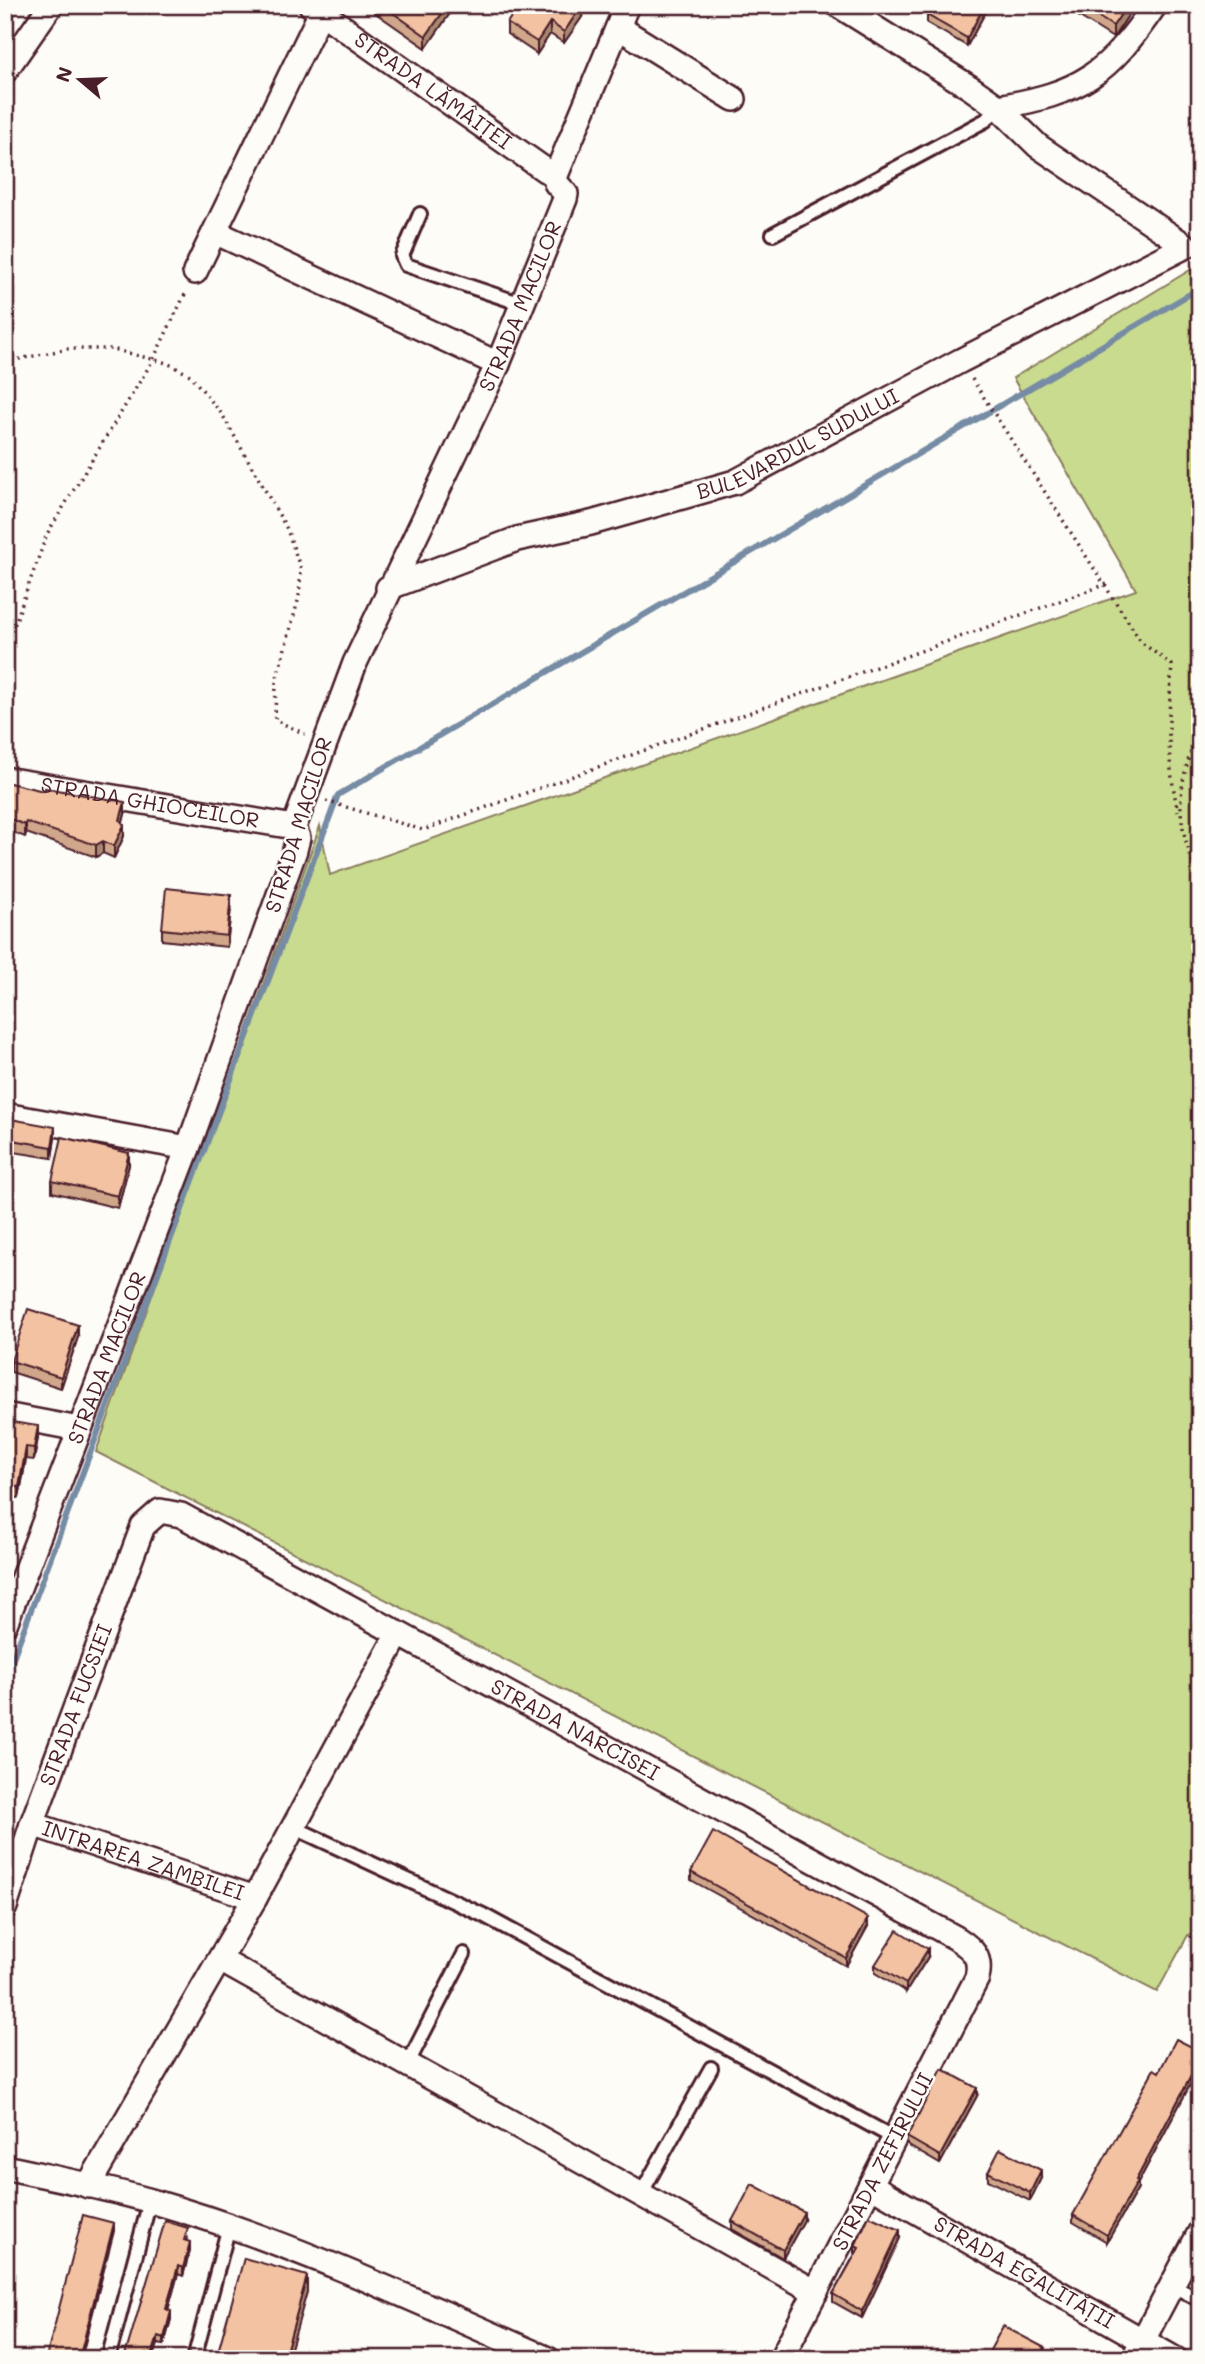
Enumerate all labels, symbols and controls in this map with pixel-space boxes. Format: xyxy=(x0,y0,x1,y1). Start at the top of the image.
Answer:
street label: STRADA LĂMÂIȚEI xyxy=(350,25,518,154)
north arrow xyxy=(46,46,116,116)
text: N xyxy=(49,63,78,85)
street label: STRADA MACILOR xyxy=(472,216,567,396)
street label: BULEVARDUL SUDULUI xyxy=(693,382,903,504)
street label: STRADA MACILOR xyxy=(258,733,337,916)
street label: STRADA GHIOCEILOR xyxy=(39,770,262,833)
street label: STRADA MACILOR xyxy=(60,1267,151,1448)
street label: STRADA FUCSIEI xyxy=(32,1620,117,1789)
street label: STRADA NARCISEI xyxy=(487,1672,665,1786)
street label: INTRAREA ZAMBILEI xyxy=(39,1813,248,1905)
street label: STRADA ZEFIRULUI xyxy=(825,2068,938,2255)
street label: STRADA EGALITĂȚII xyxy=(929,2209,1120,2334)

